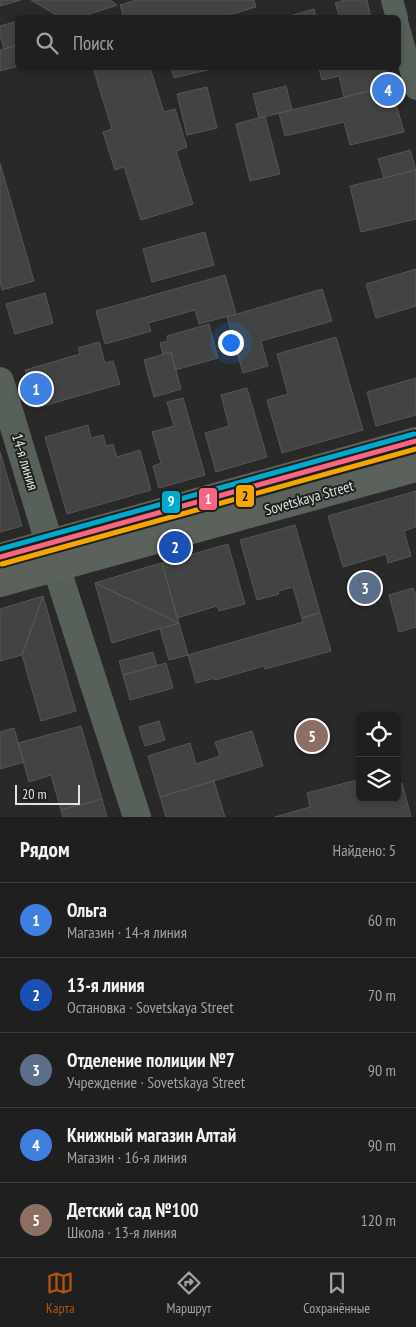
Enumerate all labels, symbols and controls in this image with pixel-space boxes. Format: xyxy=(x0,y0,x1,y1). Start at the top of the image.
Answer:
search box xyxy=(15,15,401,70)
icon: search xyxy=(33,29,61,57)
text: Поиск xyxy=(73,31,114,55)
pin: 4 xyxy=(372,71,404,109)
your location xyxy=(218,330,244,356)
pin: 1 xyxy=(20,370,52,408)
street label: 14-я линия xyxy=(8,431,43,493)
street label: Sovetskaya Street xyxy=(262,476,356,519)
line badge: 2 xyxy=(235,484,255,508)
line badge: 1 xyxy=(198,487,218,511)
text: 2 xyxy=(242,487,248,505)
line badge: 9 xyxy=(161,490,181,514)
text: 1 xyxy=(205,490,211,508)
text: 9 xyxy=(168,492,175,510)
pin: 2 xyxy=(159,528,191,566)
pin: 3 xyxy=(349,569,381,607)
map controls xyxy=(356,712,401,802)
button: locate xyxy=(356,712,401,757)
pin: 5 xyxy=(296,717,328,755)
button: layers xyxy=(356,757,401,802)
scale bar xyxy=(15,782,80,805)
text: 20 m xyxy=(22,785,47,803)
text: Рядом xyxy=(20,836,70,863)
text: Найдено: 5 xyxy=(333,840,396,860)
text: Ольга xyxy=(67,898,107,922)
text: 1 xyxy=(32,910,40,930)
text: 60 m xyxy=(368,910,396,930)
text: Магазин · 14-я линия xyxy=(67,922,187,942)
text: 13-я линия xyxy=(67,973,144,997)
text: 2 xyxy=(32,985,40,1005)
text: 70 m xyxy=(368,985,396,1005)
text: Остановка · Sovetskaya Street xyxy=(67,997,234,1017)
text: Отделение полиции №7 xyxy=(67,1048,235,1072)
text: 3 xyxy=(32,1060,40,1080)
text: 90 m xyxy=(368,1060,396,1080)
text: Учреждение · Sovetskaya Street xyxy=(67,1072,245,1092)
text: Книжный магазин Алтай xyxy=(67,1123,236,1147)
text: 4 xyxy=(32,1135,40,1155)
text: 90 m xyxy=(368,1135,396,1155)
text: Магазин · 16-я линия xyxy=(67,1147,187,1167)
text: Детский сад №100 xyxy=(67,1198,199,1222)
text: 5 xyxy=(32,1210,40,1230)
text: 120 m xyxy=(361,1210,396,1230)
text: Школа · 13-я линия xyxy=(67,1222,177,1242)
tab: Карта xyxy=(46,1269,75,1317)
tab: Маршрут xyxy=(167,1269,211,1317)
tab: Сохранённые xyxy=(303,1269,370,1317)

